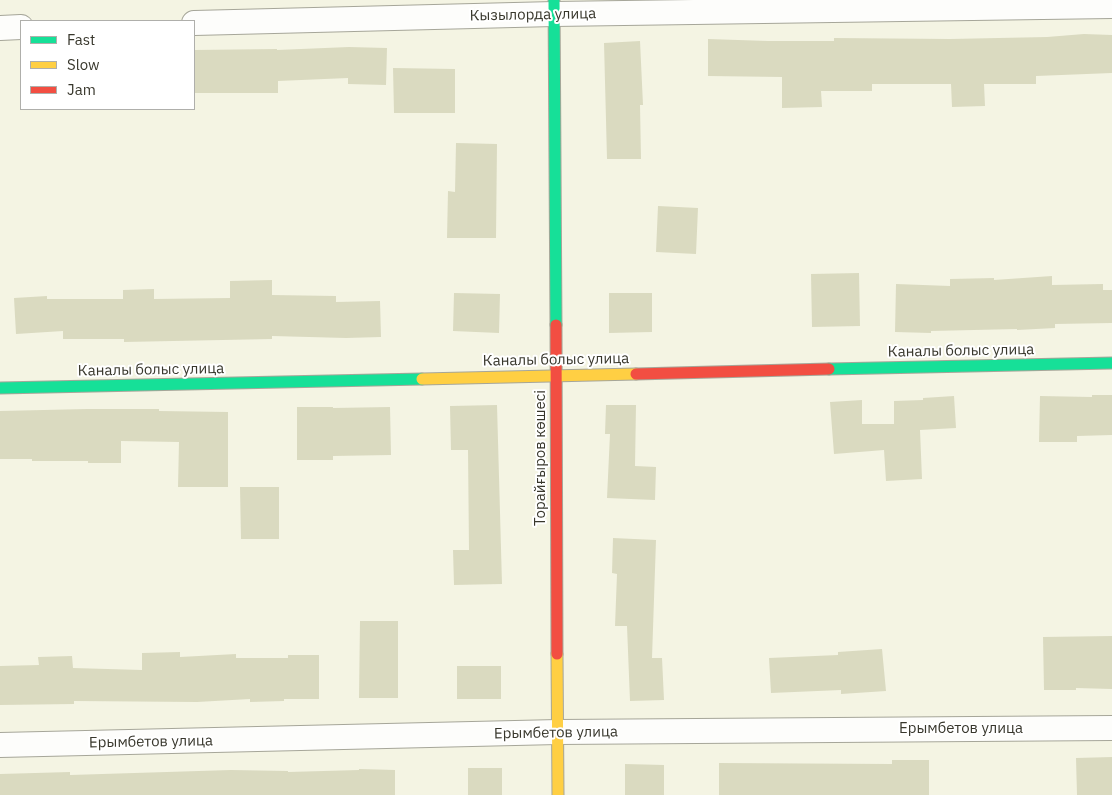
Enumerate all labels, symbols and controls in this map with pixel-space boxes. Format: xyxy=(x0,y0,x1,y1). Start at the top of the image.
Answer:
street label: Кызылорда улица xyxy=(470,5,596,25)
legend xyxy=(20,20,195,110)
text: Fast xyxy=(67,30,95,49)
text: Slow xyxy=(67,55,100,74)
text: Jam xyxy=(67,80,96,99)
street label: Каналы болыс улица xyxy=(888,341,1034,361)
street label: Каналы болыс улица xyxy=(483,350,629,370)
street label: Каналы болыс улица xyxy=(78,360,224,380)
street label: Торайғыров көшесі xyxy=(532,390,550,526)
street label: Ерымбетов улица xyxy=(899,720,1023,738)
street label: Ерымбетов улица xyxy=(494,723,618,743)
street label: Ерымбетов улица xyxy=(89,732,213,752)

